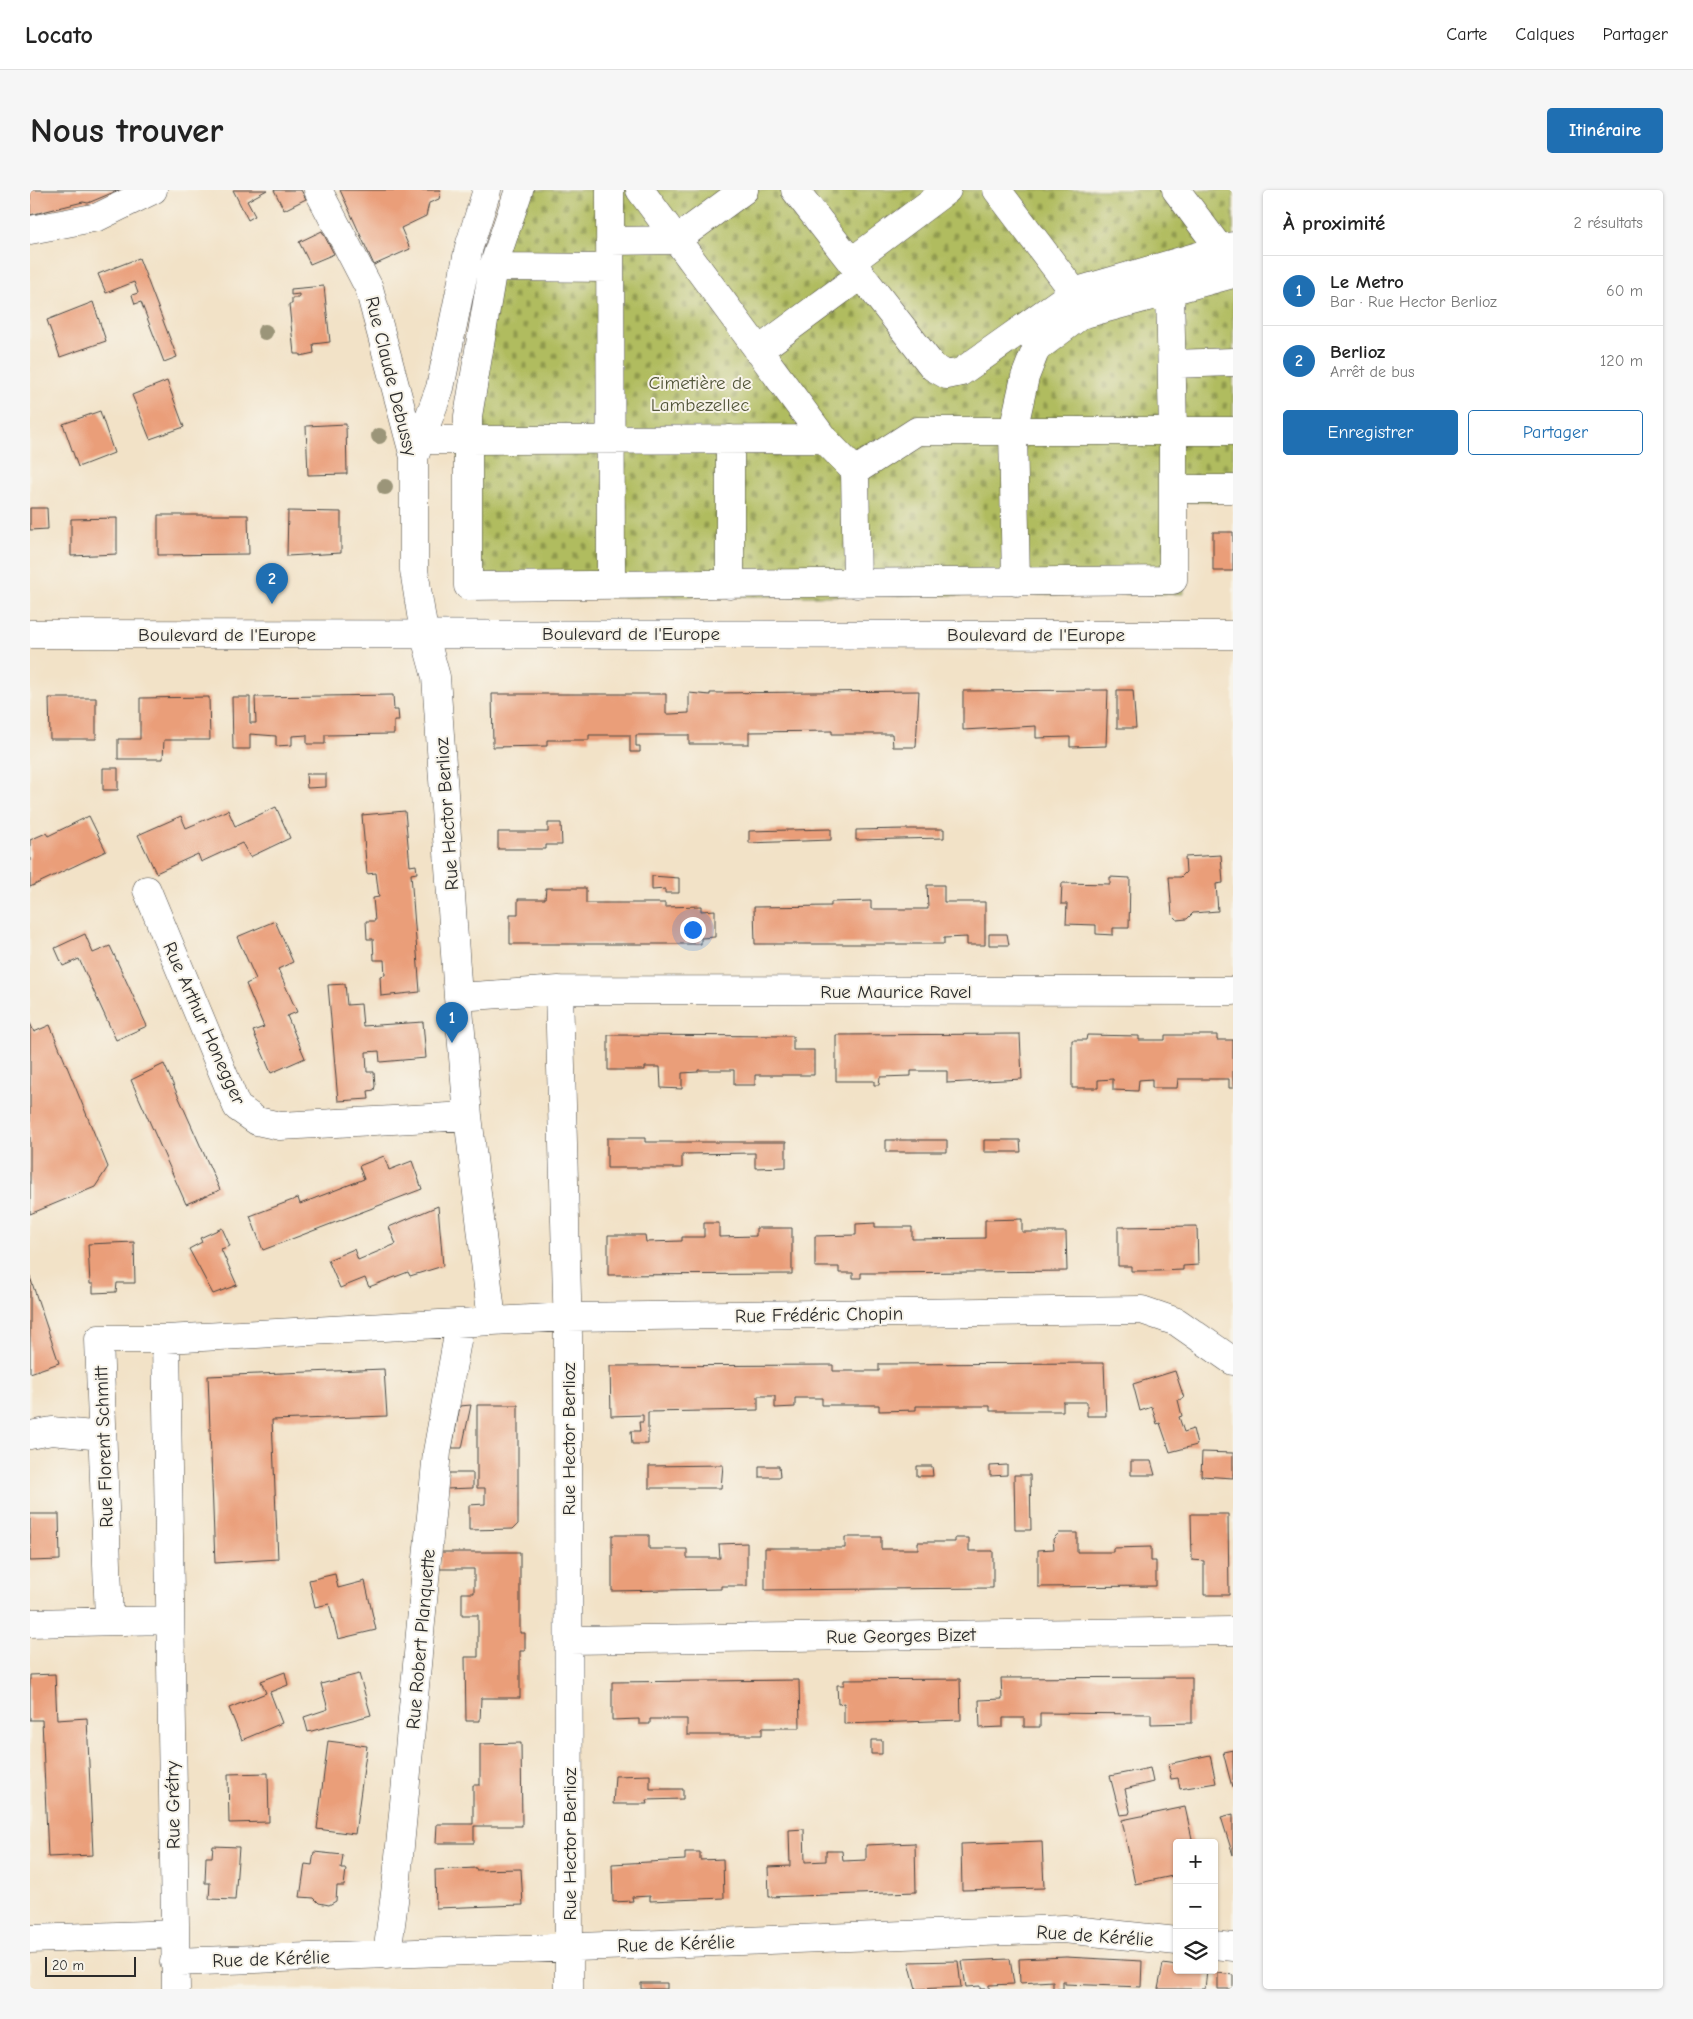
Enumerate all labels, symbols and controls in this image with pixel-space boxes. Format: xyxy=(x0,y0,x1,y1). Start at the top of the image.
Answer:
text: Locato xyxy=(25,21,93,49)
text: Carte xyxy=(1446,24,1487,45)
text: Calques xyxy=(1515,24,1575,45)
text: Partager xyxy=(1603,24,1668,45)
button: Itinéraire xyxy=(1547,108,1663,153)
text: Nous trouver xyxy=(30,110,223,151)
text: À proximité xyxy=(1283,211,1385,235)
text: 2 résultats xyxy=(1573,214,1643,232)
text: Le Metro xyxy=(1330,271,1404,293)
text: 1 xyxy=(1296,282,1302,300)
text: 60 m xyxy=(1606,282,1643,300)
text: Bar · Rue Hector Berlioz xyxy=(1330,293,1497,311)
street label: Rue Claude Debussy xyxy=(361,294,422,459)
text: Berlioz xyxy=(1330,341,1385,363)
text: 2 xyxy=(1295,352,1303,370)
text: 120 m xyxy=(1600,352,1643,370)
text: Arrêt de bus xyxy=(1330,363,1415,381)
park label: Cimetière de Lambezellec xyxy=(648,372,752,416)
button: Enregistrer xyxy=(1283,410,1458,455)
button: Partager xyxy=(1468,410,1643,455)
pin: 2 xyxy=(256,563,288,604)
street label: Boulevard de l'Europe xyxy=(542,623,720,645)
street label: Boulevard de l'Europe xyxy=(138,624,316,646)
street label: Boulevard de l'Europe xyxy=(947,624,1125,646)
street label: Rue Hector Berlioz xyxy=(431,737,463,891)
your location xyxy=(680,917,706,943)
street label: Rue Arthur Honegger xyxy=(158,939,250,1109)
street label: Rue Maurice Ravel xyxy=(820,981,972,1003)
pin: 1 xyxy=(436,1002,468,1043)
street label: Rue Frédéric Chopin xyxy=(735,1303,903,1327)
street label: Rue Hector Berlioz xyxy=(558,1362,580,1516)
street label: Rue Florent Schmitt xyxy=(90,1365,118,1528)
street label: Rue Robert Planquette xyxy=(402,1548,440,1730)
street label: Rue Georges Bizet xyxy=(826,1624,977,1648)
street label: Rue Grétry xyxy=(161,1760,185,1849)
street label: Rue Hector Berlioz xyxy=(559,1767,581,1921)
map controls xyxy=(1173,1839,1218,1974)
button: + xyxy=(1173,1839,1218,1884)
button: − xyxy=(1173,1884,1218,1929)
street label: Rue de Kérélie xyxy=(1036,1921,1154,1951)
button: layers xyxy=(1173,1929,1218,1974)
street label: Rue de Kérélie xyxy=(617,1931,735,1957)
street label: Rue de Kérélie xyxy=(212,1946,330,1972)
scale bar xyxy=(45,1954,136,1977)
text: 20 m xyxy=(52,1957,84,1974)

